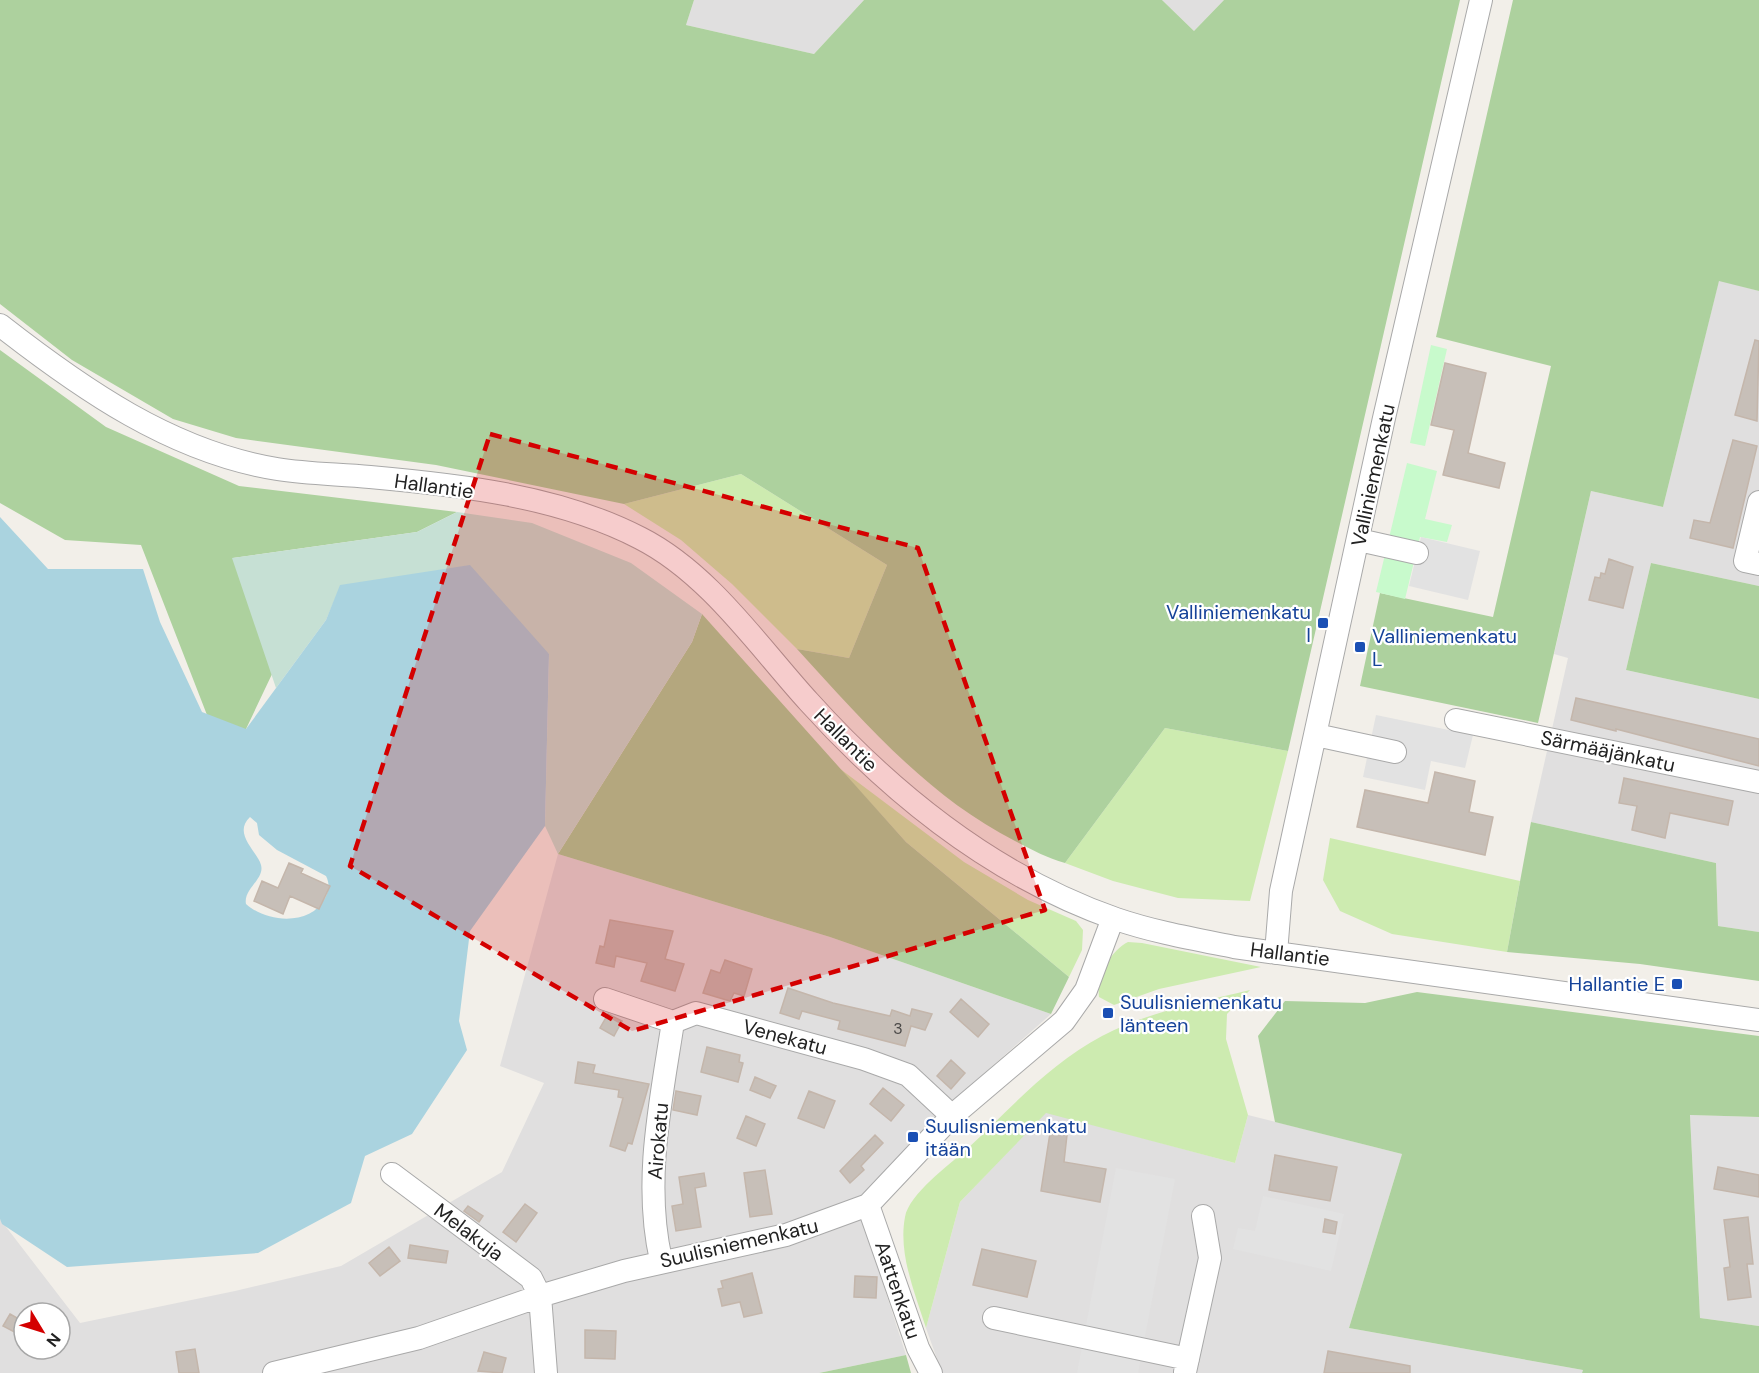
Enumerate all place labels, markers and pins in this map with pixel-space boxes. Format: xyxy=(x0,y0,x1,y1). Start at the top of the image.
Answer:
place label: Valliniemenkatu I xyxy=(1166,599,1311,648)
marker: Valliniemenkatu I xyxy=(1316,616,1330,630)
place label: Valliniemenkatu L xyxy=(1372,623,1517,672)
marker: Valliniemenkatu L xyxy=(1353,640,1367,654)
place label: Hallantie E xyxy=(1569,971,1665,997)
marker: Hallantie E xyxy=(1670,977,1684,991)
place label: Suulisniemenkatu länteen xyxy=(1120,989,1282,1038)
marker: Suulisniemenkatu länteen xyxy=(1101,1006,1115,1020)
place label: Suulisniemenkatu itään xyxy=(925,1113,1087,1162)
marker: Suulisniemenkatu itään xyxy=(906,1130,920,1144)

